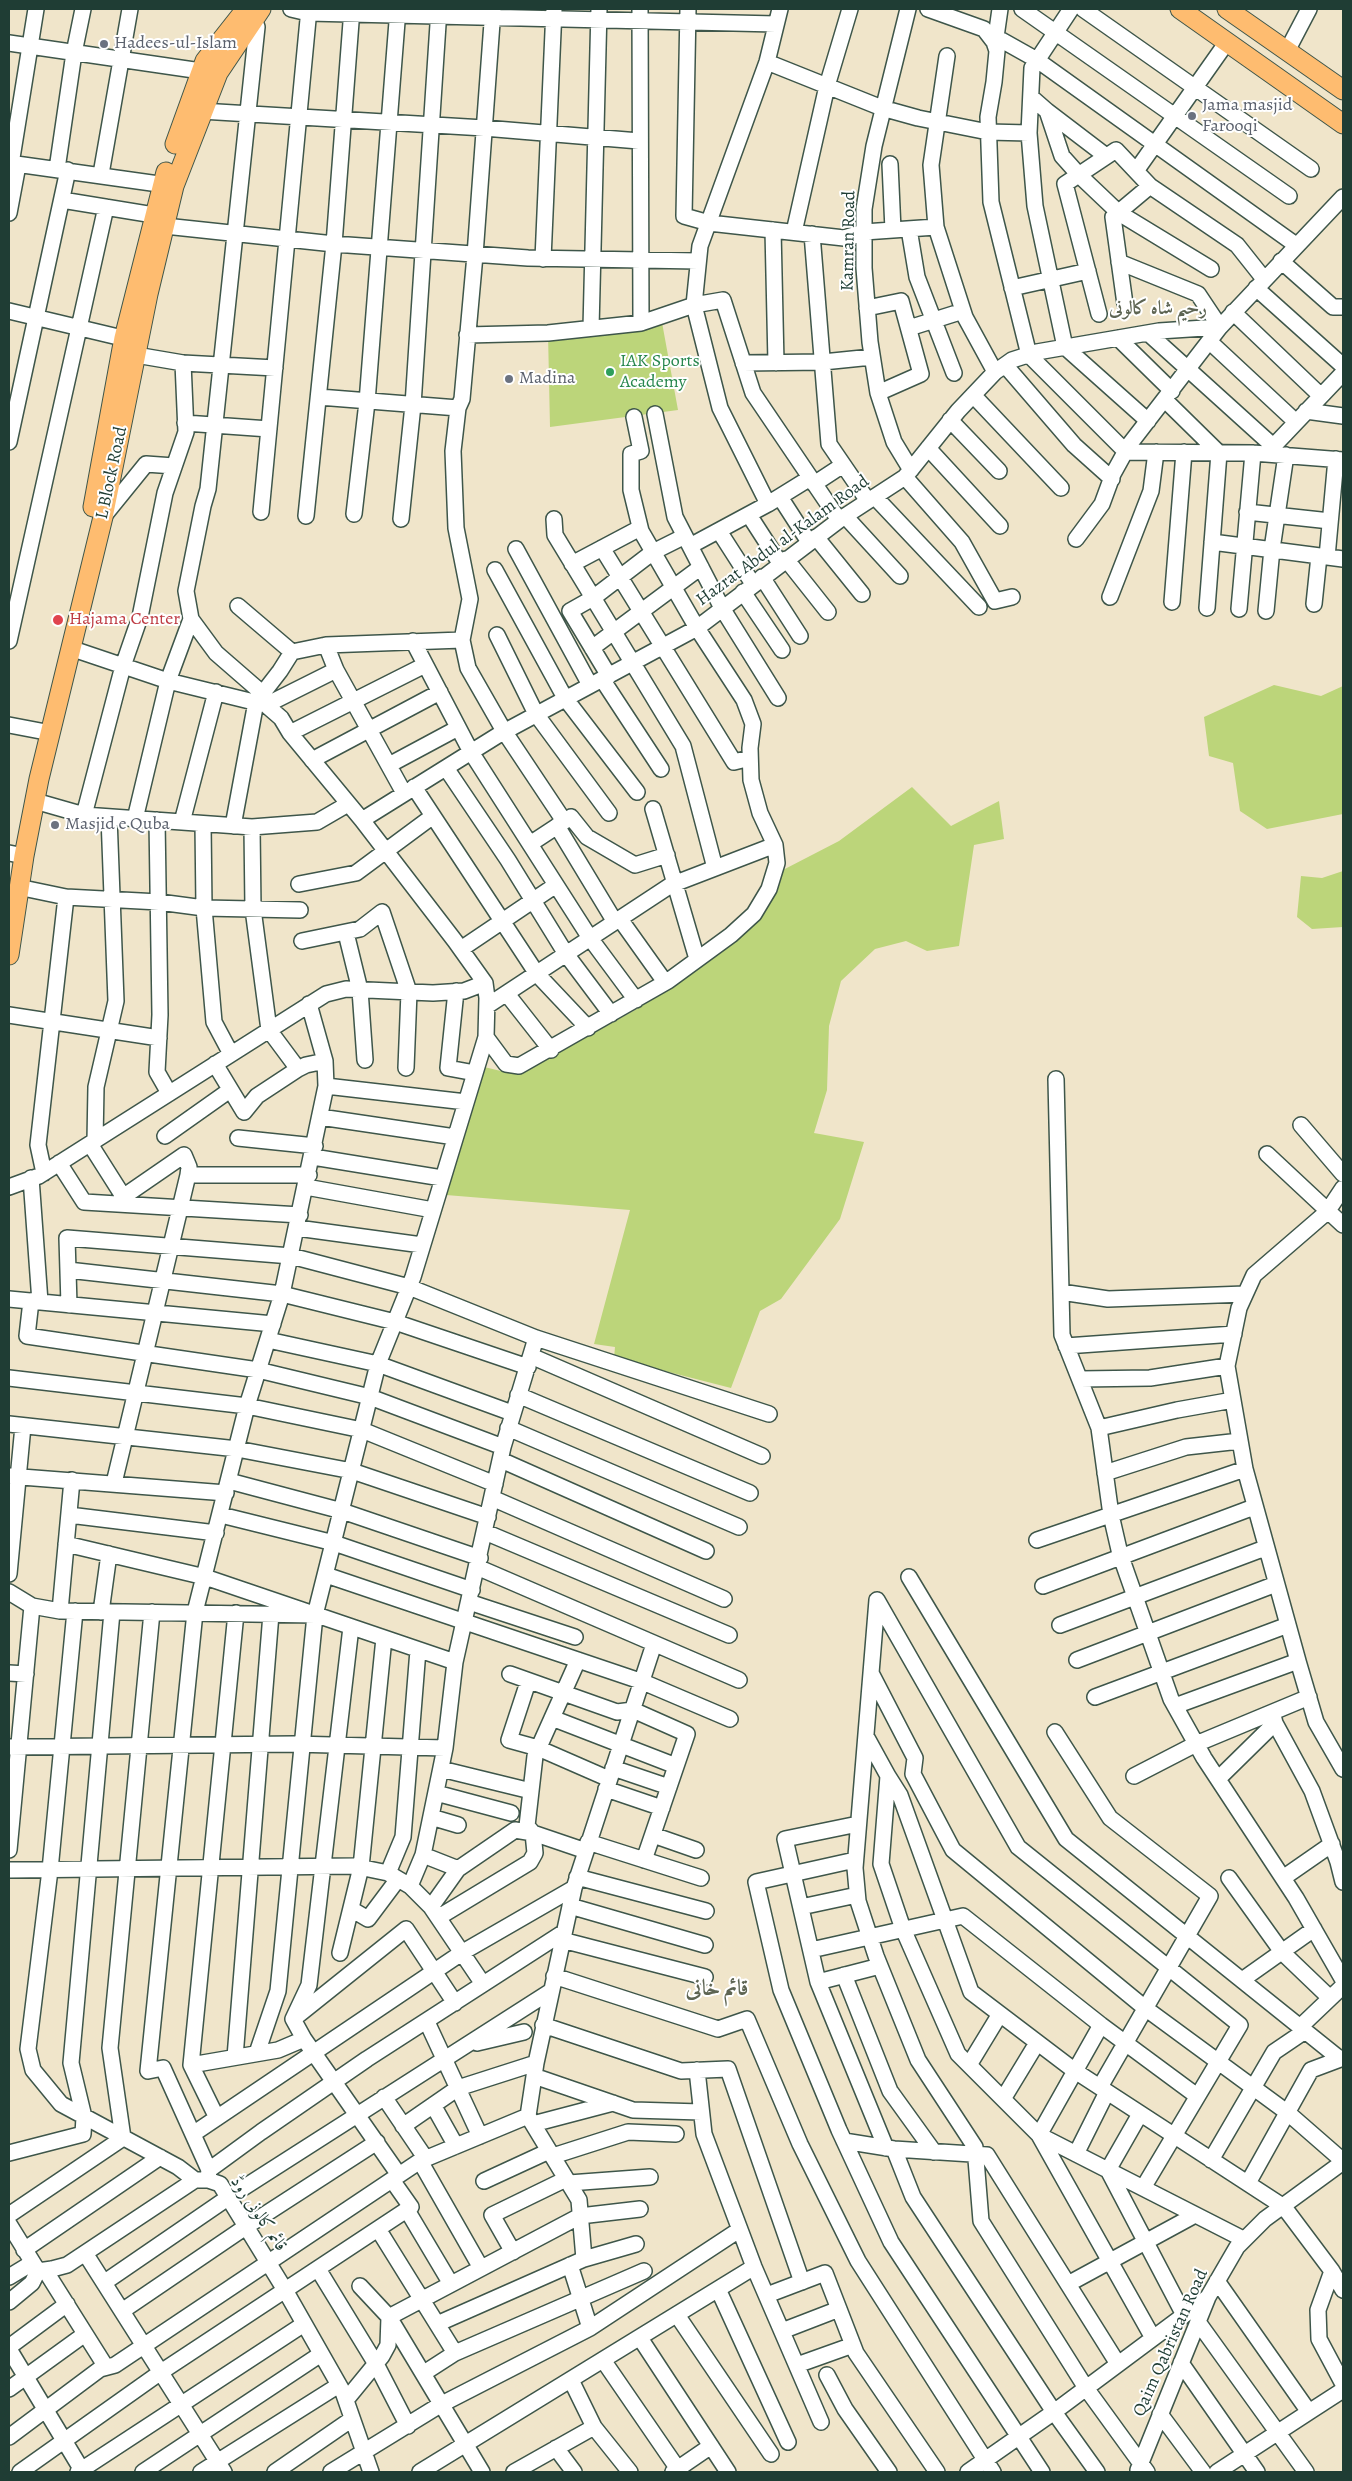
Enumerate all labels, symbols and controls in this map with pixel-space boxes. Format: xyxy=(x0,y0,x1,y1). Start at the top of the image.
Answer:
place label: Hadees-ul-Islam xyxy=(114,33,237,55)
marker: Hadees-ul-Islam xyxy=(98,38,110,50)
place label: Jama masjid Farooqi xyxy=(1202,95,1293,138)
marker: Jama masjid Farooqi xyxy=(1186,110,1198,122)
street label: Kamran Road xyxy=(837,191,861,291)
district label: رحیم شاہ کالونی xyxy=(1109,298,1207,320)
place label: IAK Sports Academy xyxy=(620,351,700,394)
marker: IAK Sports Academy xyxy=(604,366,616,378)
place label: Madina xyxy=(519,368,575,390)
marker: Madina xyxy=(503,373,515,385)
street label: L Block Road xyxy=(92,425,132,521)
street label: Hazrat Abdul al-Kalam Road xyxy=(692,471,874,611)
place label: Hajama Center xyxy=(69,609,180,631)
marker: Hajama Center xyxy=(51,613,65,627)
place label: Masjid e Quba xyxy=(65,814,170,836)
marker: Masjid e Quba xyxy=(49,819,61,831)
district label: قائم خانى xyxy=(686,1977,748,2003)
street label: قائم کالونی روڈ xyxy=(225,2172,291,2256)
street label: Qaim Qabristan Road xyxy=(1129,2266,1213,2420)

